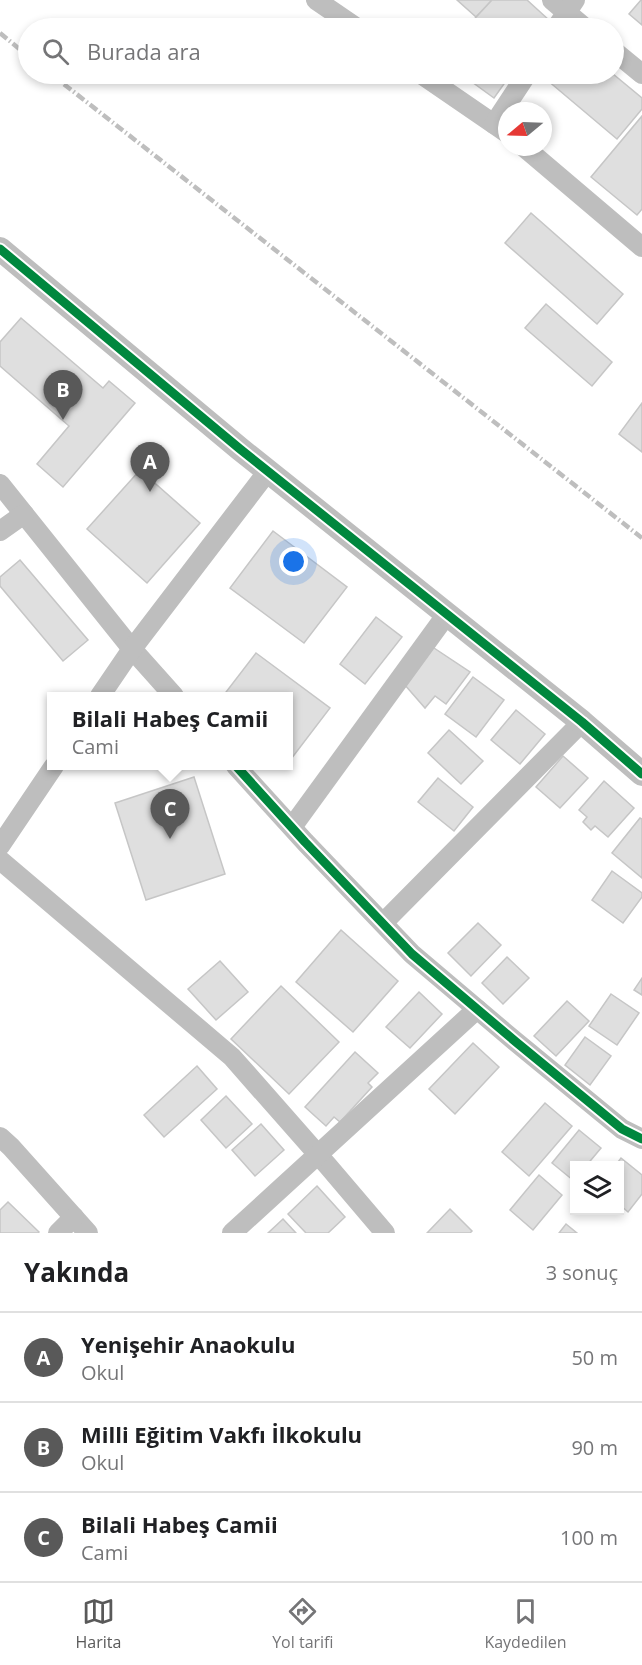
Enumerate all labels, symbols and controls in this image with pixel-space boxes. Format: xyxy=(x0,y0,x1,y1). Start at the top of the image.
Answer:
search box xyxy=(18,18,624,84)
icon: search xyxy=(39,35,72,68)
text: Burada ara xyxy=(87,36,201,66)
north arrow xyxy=(498,102,552,156)
pin: B xyxy=(44,370,82,420)
pin: A xyxy=(130,442,170,492)
your location xyxy=(279,547,308,576)
popup xyxy=(47,692,293,770)
text: Bilali Habeş Camii xyxy=(72,703,268,733)
text: Cami xyxy=(72,733,119,760)
pin: C xyxy=(150,790,190,839)
map controls xyxy=(570,1161,624,1215)
button: layers xyxy=(570,1161,624,1215)
text: Yakında xyxy=(24,1254,129,1290)
text: 3 sonuç xyxy=(546,1259,618,1286)
text: Yenişehir Anaokulu xyxy=(81,1329,296,1359)
text: A xyxy=(37,1344,50,1371)
text: 50 m xyxy=(571,1344,618,1371)
text: Okul xyxy=(81,1359,124,1386)
text: Milli Eğitim Vakfı İlkokulu xyxy=(81,1419,362,1449)
text: B xyxy=(37,1434,50,1461)
text: 90 m xyxy=(571,1434,618,1461)
text: Okul xyxy=(81,1449,124,1476)
text: Bilali Habeş Camii xyxy=(81,1509,278,1539)
text: C xyxy=(37,1524,50,1551)
text: 100 m xyxy=(560,1524,618,1551)
text: Cami xyxy=(81,1539,128,1566)
tab: Harita xyxy=(75,1595,121,1653)
tab: Yol tarifi xyxy=(272,1595,334,1653)
tab: Kaydedilen xyxy=(484,1595,567,1653)

